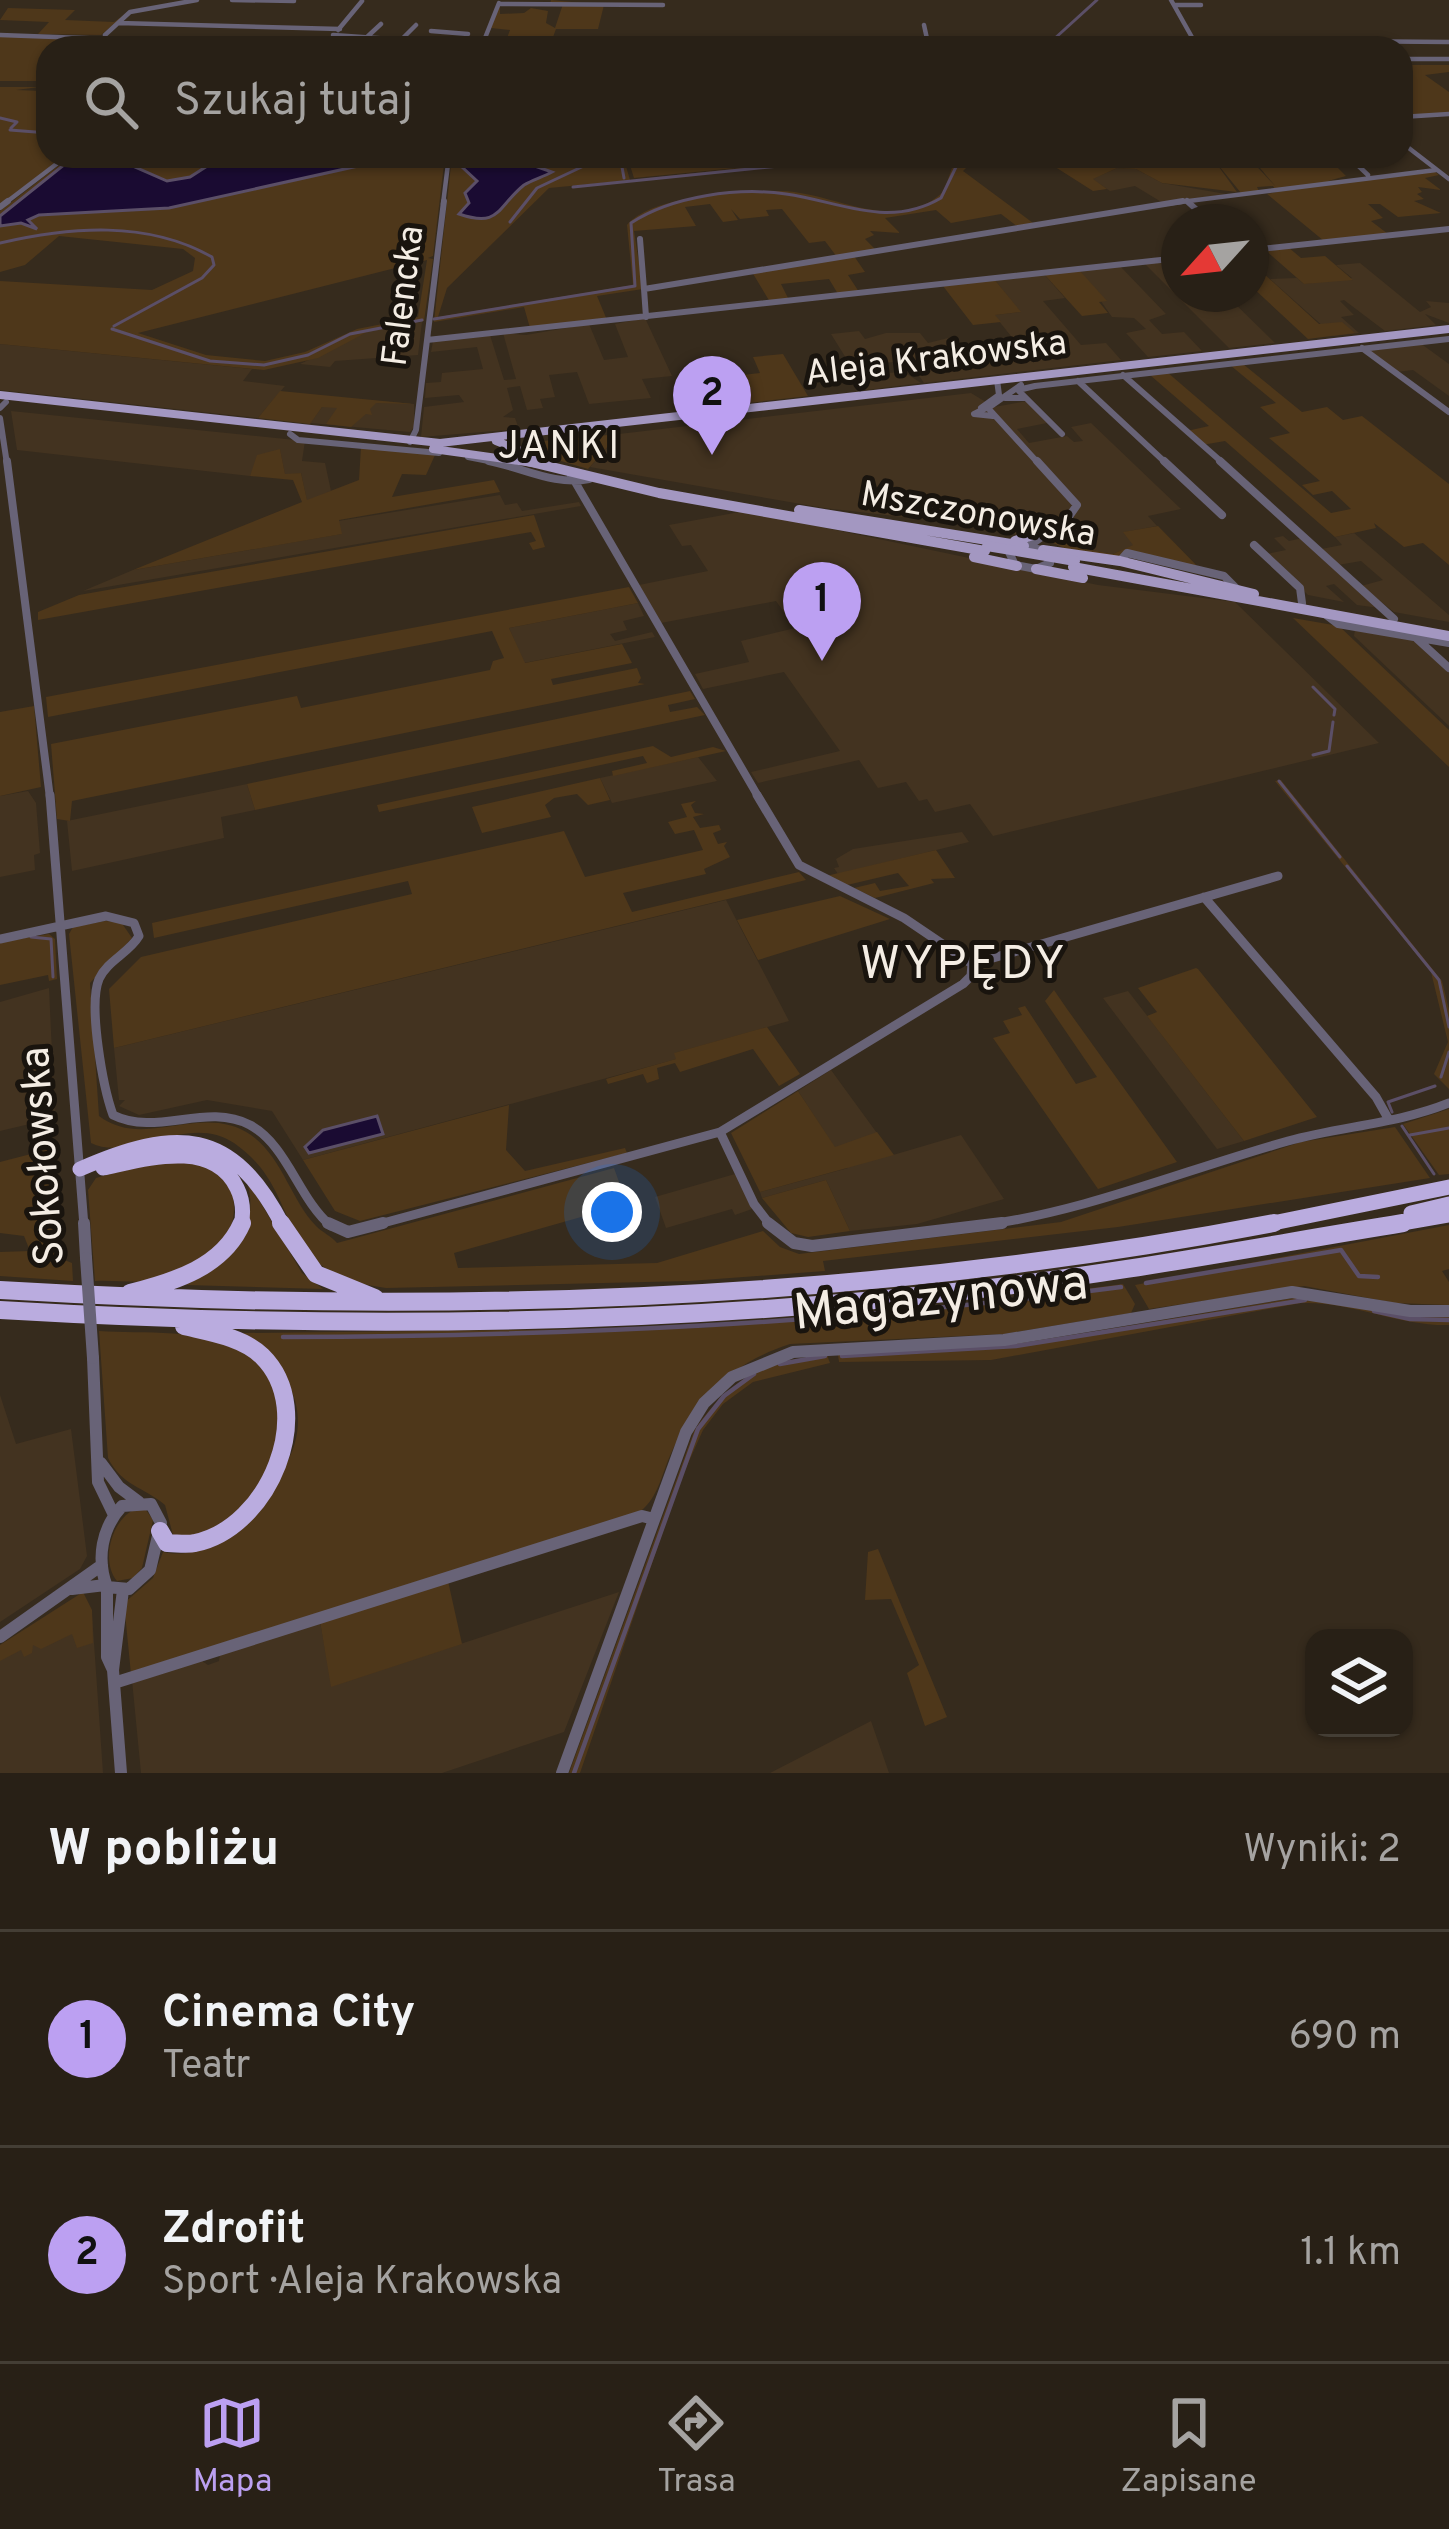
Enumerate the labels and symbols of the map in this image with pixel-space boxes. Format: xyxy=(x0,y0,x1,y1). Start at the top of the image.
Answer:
north arrow xyxy=(1161,204,1269,312)
street label: Falencka xyxy=(374,223,436,369)
street label: Aleja Krakowska xyxy=(803,321,1069,399)
pin: 2 xyxy=(673,356,751,455)
district label: JANKI xyxy=(498,424,622,473)
street label: Mszczonowska xyxy=(857,473,1099,559)
pin: 1 xyxy=(783,562,861,661)
district label: WYPĘDY xyxy=(860,936,1068,996)
street label: Sokołowska xyxy=(11,1045,79,1267)
your location xyxy=(582,1182,642,1242)
street label: Magazynowa xyxy=(790,1253,1092,1349)

